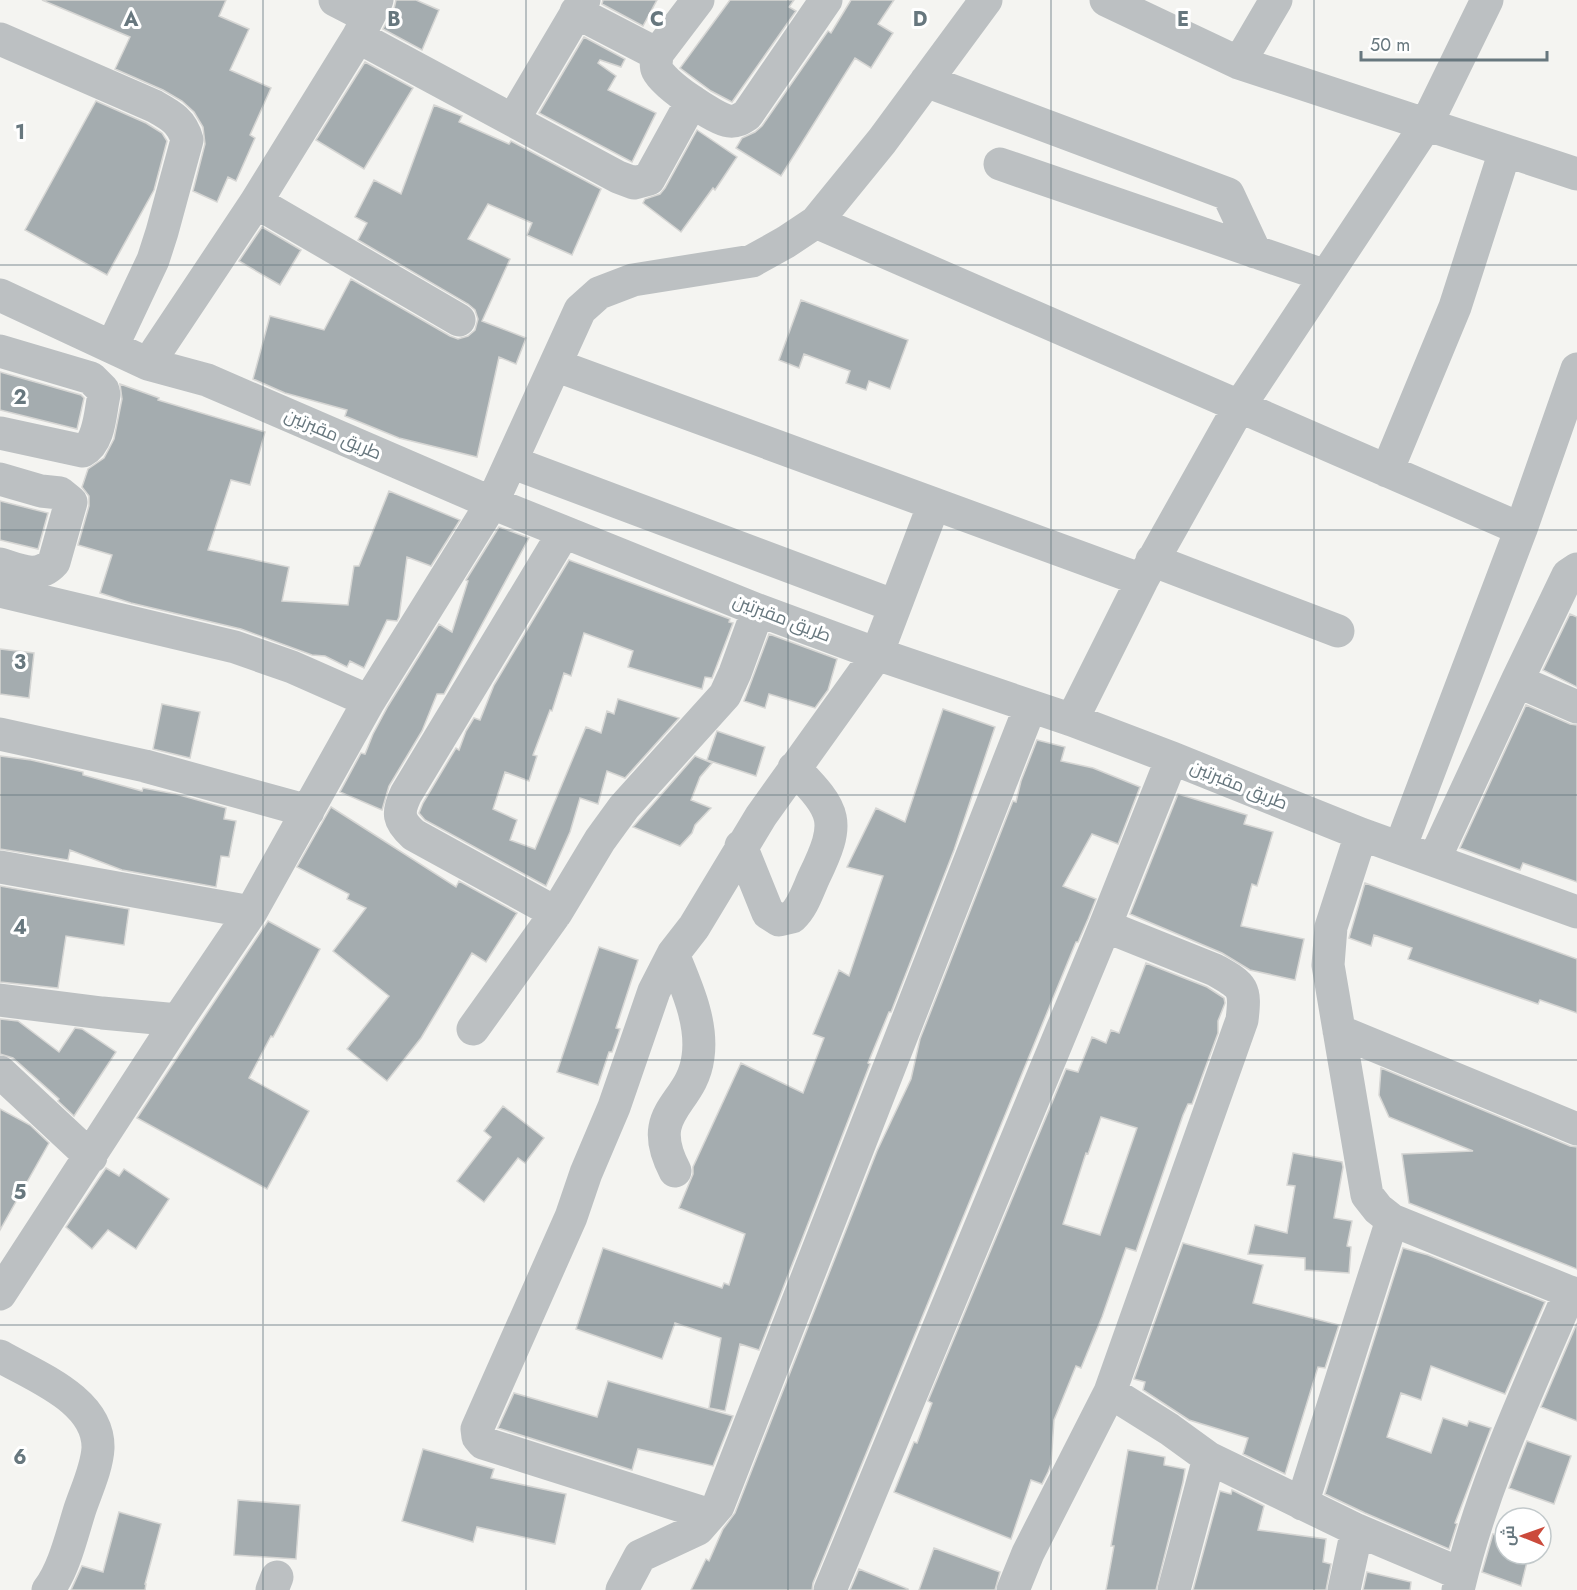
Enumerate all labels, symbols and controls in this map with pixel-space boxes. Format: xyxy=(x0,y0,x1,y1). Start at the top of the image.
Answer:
text: A xyxy=(123,5,139,34)
text: B xyxy=(387,5,401,34)
text: C xyxy=(650,5,664,34)
text: D xyxy=(913,5,927,34)
text: E xyxy=(1177,5,1189,34)
scale bar xyxy=(1361,24,1547,62)
text: 50 m xyxy=(1370,32,1410,58)
text: 1 xyxy=(15,118,25,147)
text: 2 xyxy=(13,383,27,412)
street label: طريق مقبرتين xyxy=(281,402,385,466)
street label: طريق مقبرتين xyxy=(729,587,835,649)
text: 3 xyxy=(14,648,26,677)
street label: طريق مقبرتين xyxy=(1186,754,1292,816)
text: 4 xyxy=(13,913,27,942)
text: 5 xyxy=(14,1178,27,1207)
text: 6 xyxy=(13,1443,27,1472)
north arrow xyxy=(1493,1506,1553,1566)
text: ش xyxy=(1497,1525,1520,1546)

